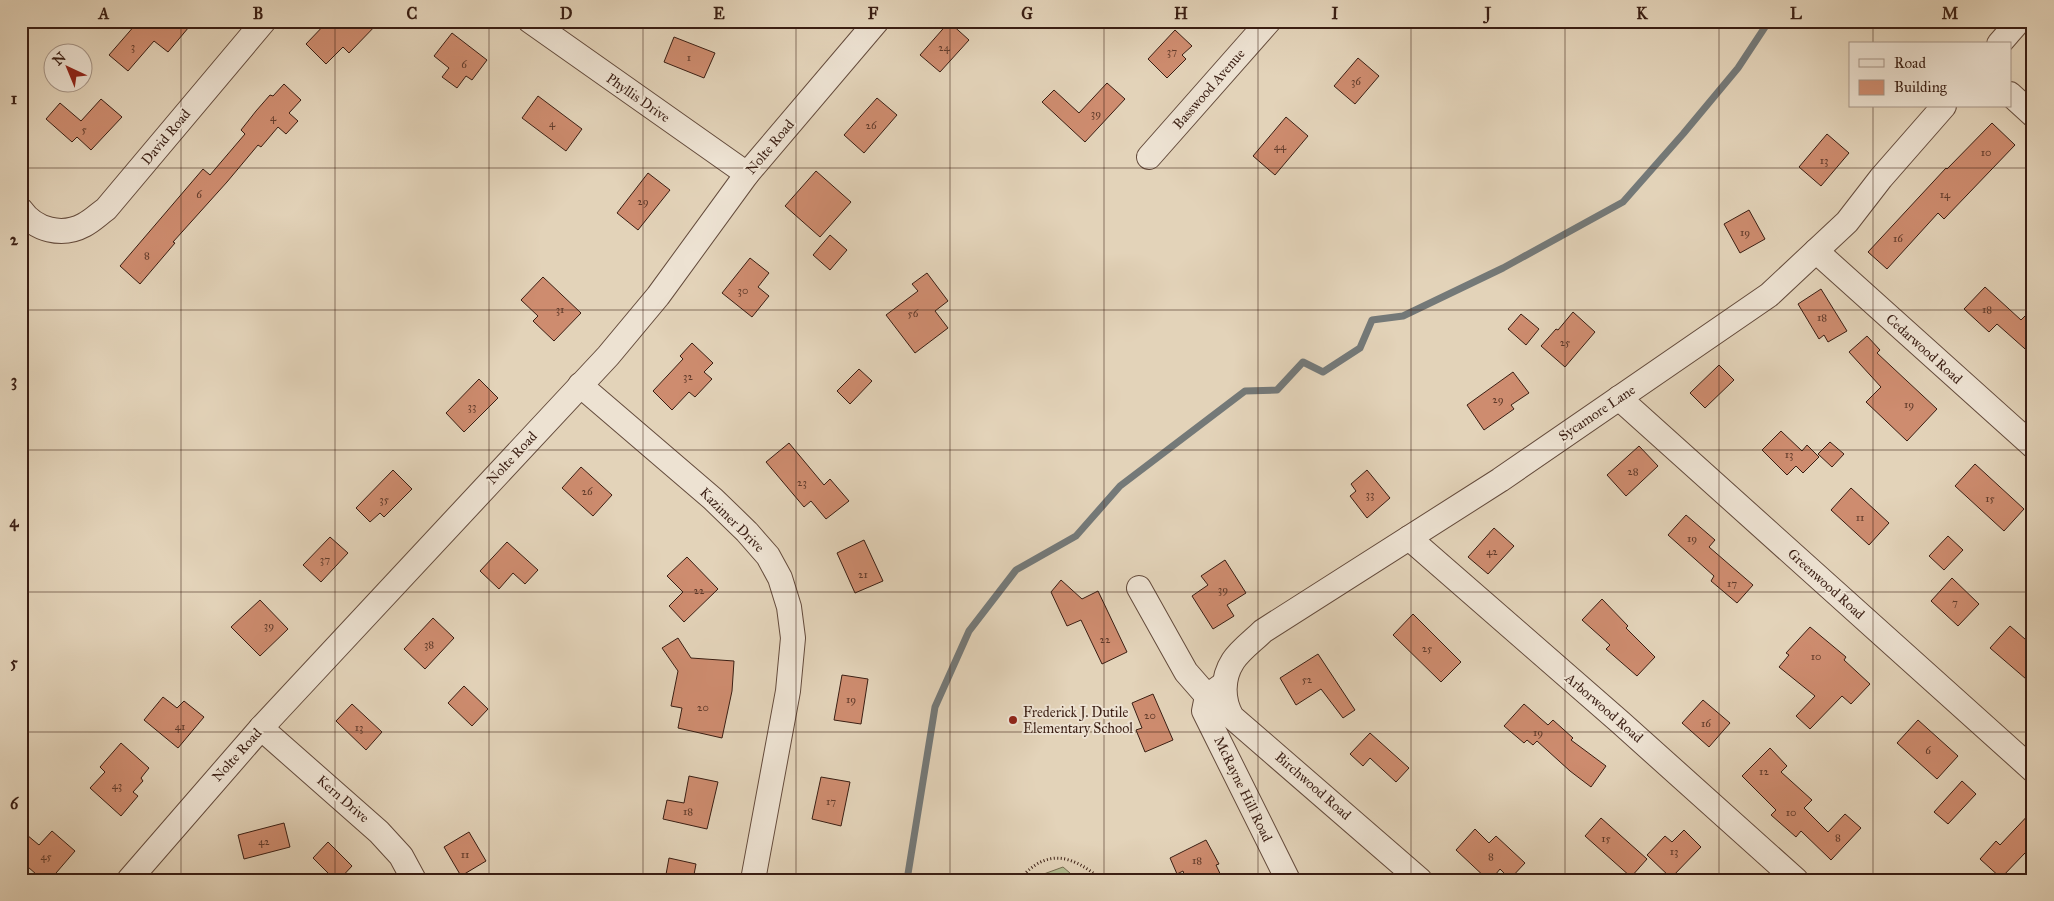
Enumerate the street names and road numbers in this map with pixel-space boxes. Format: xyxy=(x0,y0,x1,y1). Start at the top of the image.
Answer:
street label: Basswood Avenue xyxy=(1170,45,1249,133)
street label: Phyllis Drive xyxy=(603,70,673,126)
street label: David Road xyxy=(138,106,194,168)
street label: Nolte Road xyxy=(742,116,798,178)
street label: Cedarwood Road xyxy=(1882,310,1966,388)
street label: Sycamore Lane xyxy=(1555,381,1639,445)
street label: Nolte Road xyxy=(483,428,541,488)
street label: Kazimer Drive xyxy=(696,484,768,556)
street label: Greenwood Road xyxy=(1784,545,1868,623)
street label: Arborwood Road xyxy=(1561,669,1646,746)
street label: Nolte Road xyxy=(209,725,265,785)
street label: McRayne Hill Road xyxy=(1210,734,1276,844)
street label: Birchwood Road xyxy=(1272,748,1354,824)
street label: Kern Drive xyxy=(313,772,373,826)

